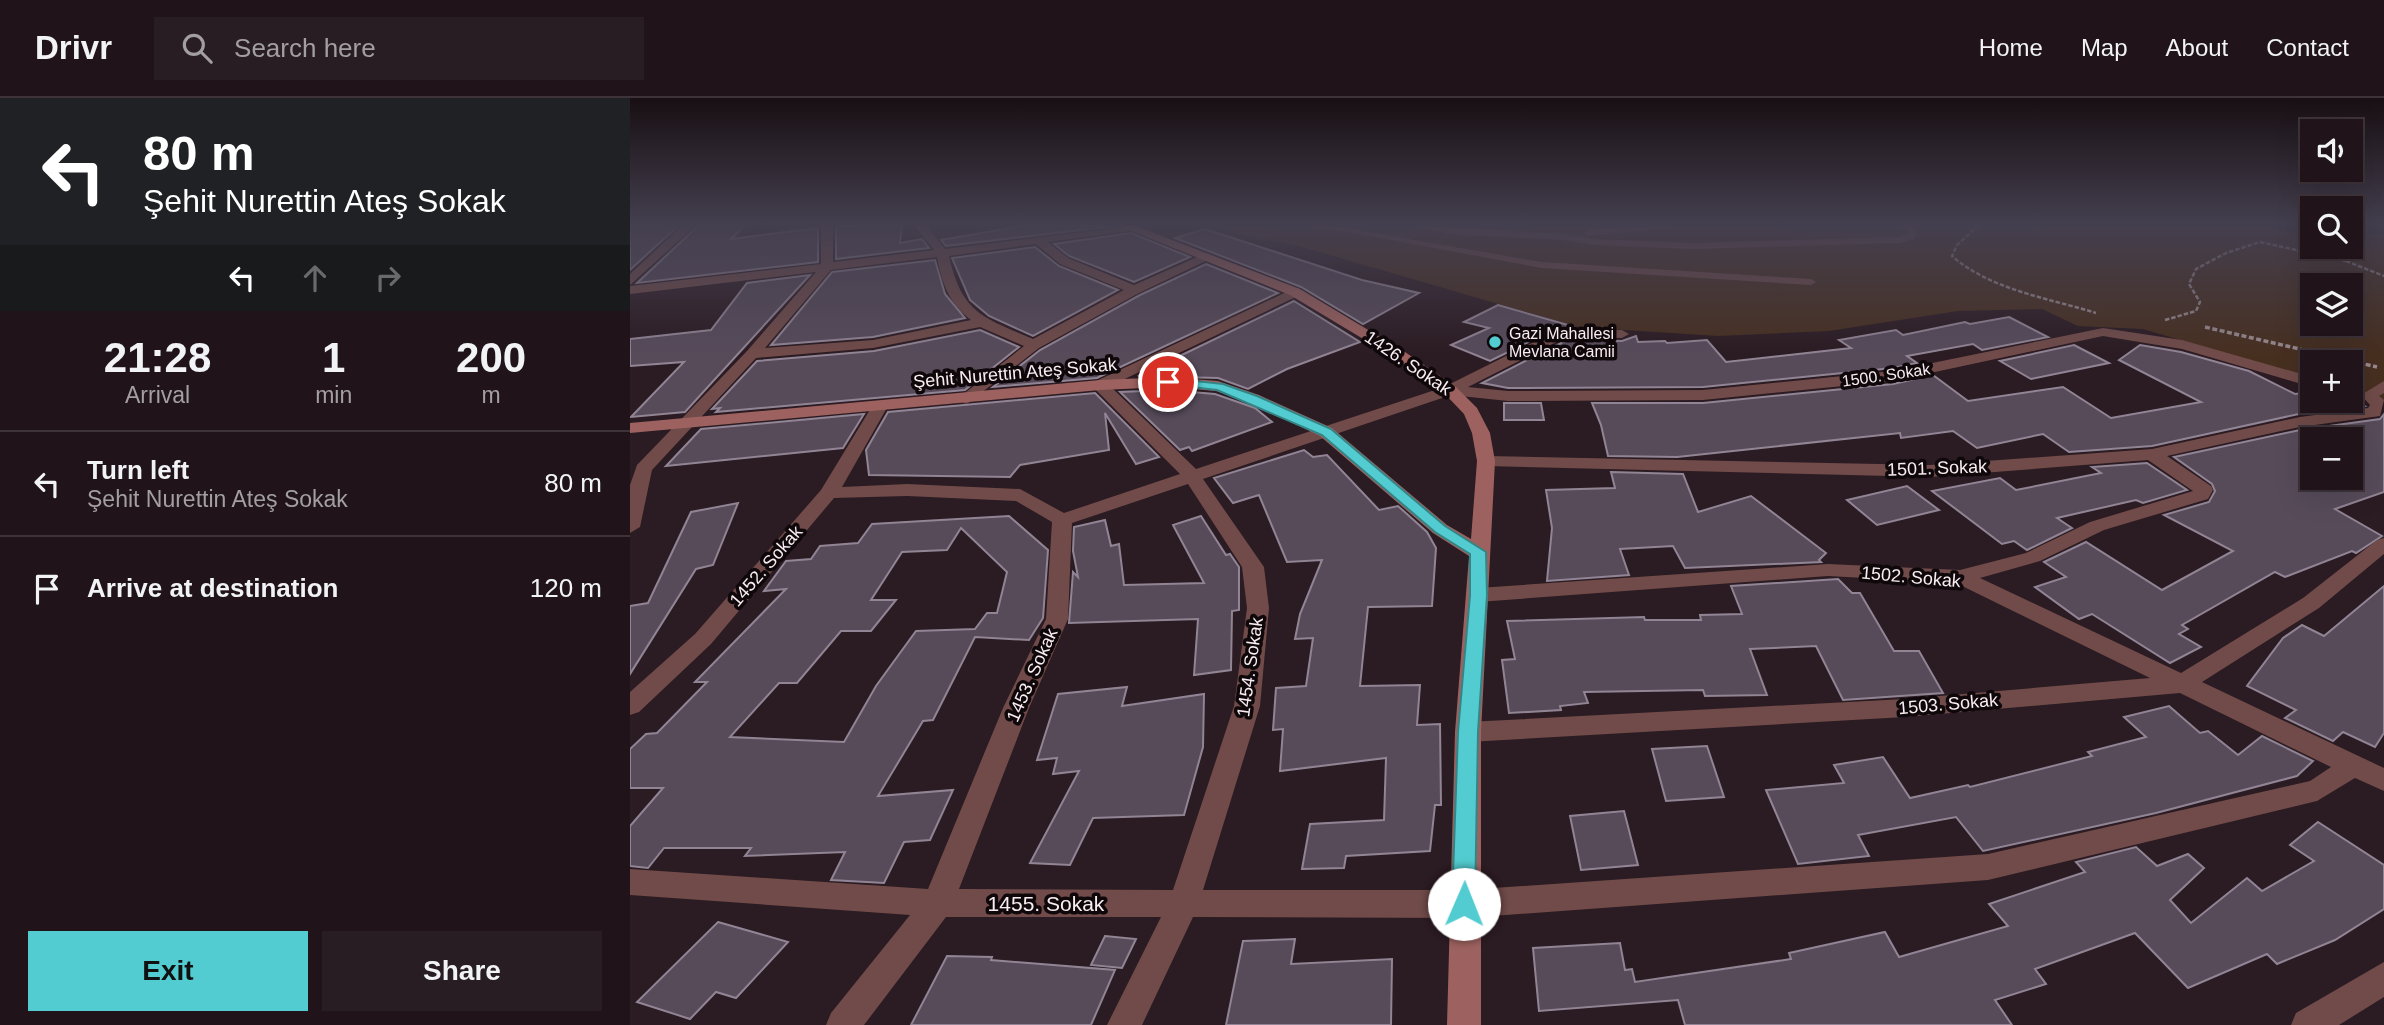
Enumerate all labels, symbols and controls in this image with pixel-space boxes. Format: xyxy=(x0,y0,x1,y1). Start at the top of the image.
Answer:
search box xyxy=(154,17,644,80)
text: Drivr xyxy=(35,29,112,66)
icon: search xyxy=(178,29,216,67)
text: Search here xyxy=(234,33,376,63)
text: Home xyxy=(1979,34,2043,61)
text: Map xyxy=(2081,34,2128,61)
text: About xyxy=(2166,34,2228,61)
text: Contact xyxy=(2266,34,2349,61)
map controls xyxy=(2300,119,2363,490)
button: sound xyxy=(2300,119,2363,182)
icon: left xyxy=(28,126,119,217)
text: 80 m xyxy=(143,126,255,180)
text: Şehit Nurettin Ateş Sokak xyxy=(143,183,506,219)
button: search xyxy=(2300,196,2363,259)
icon: left xyxy=(223,259,261,297)
icon: ahead xyxy=(296,259,334,297)
icon: right xyxy=(369,259,407,297)
button: layers xyxy=(2300,273,2363,336)
place label: Gazi Mahallesi Mevlana Camii xyxy=(1509,325,1615,360)
street label: 1426. Sokak xyxy=(1361,327,1456,400)
text: 21:28 xyxy=(104,334,211,381)
text: 1 xyxy=(322,334,345,381)
text: 200 xyxy=(456,334,526,381)
marker: Gazi Mahallesi Mevlana Camii xyxy=(1487,334,1503,350)
button: + xyxy=(2300,350,2363,413)
pin xyxy=(1138,352,1198,412)
street label: Şehit Nurettin Ateş Sokak xyxy=(912,354,1119,392)
street label: 1500. Sokak xyxy=(1841,360,1932,390)
icon: arrive xyxy=(1149,363,1187,401)
text: Arrival xyxy=(125,382,190,408)
text: min xyxy=(315,382,352,408)
text: m xyxy=(482,382,501,408)
button: − xyxy=(2300,427,2363,490)
text: Turn left xyxy=(87,455,189,485)
street label: 1501. Sokak xyxy=(1887,456,1988,480)
icon: left xyxy=(28,465,66,503)
text: 80 m xyxy=(544,468,602,498)
text: Şehit Nurettin Ateş Sokak xyxy=(87,486,348,512)
street label: 1452. Sokak xyxy=(726,521,807,610)
street label: 1502. Sokak xyxy=(1860,563,1963,591)
icon: arrive xyxy=(28,570,66,608)
text: Arrive at destination xyxy=(87,573,338,603)
text: 120 m xyxy=(530,573,602,603)
street label: 1454. Sokak xyxy=(1233,615,1267,718)
street label: 1453. Sokak xyxy=(1003,624,1062,725)
street label: 1503. Sokak xyxy=(1897,690,2000,718)
position arrow xyxy=(1427,867,1501,941)
street label: 1455. Sokak xyxy=(988,892,1105,915)
button: Exit xyxy=(28,931,308,1011)
button: Share xyxy=(322,931,602,1011)

